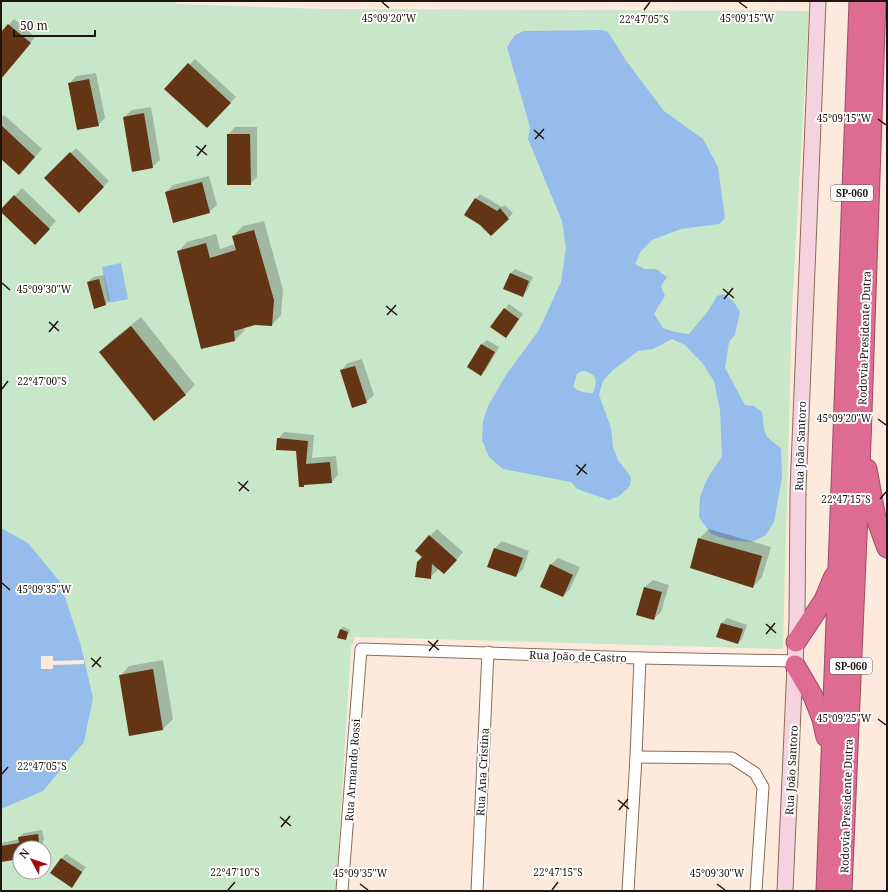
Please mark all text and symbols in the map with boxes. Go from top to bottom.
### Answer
text: 45°09'20"W [362,11,417,25]
text: 45°09'15"W [720,11,775,25]
scale bar [14,12,95,38]
text: 22°47'05"S [619,12,669,26]
text: 50 m [20,17,48,34]
text: 45°09'15"W [817,111,872,125]
road number: SP-060 [831,185,873,201]
street label: Rodovia Presidente Dutra [854,271,874,405]
text: 45°09'30"W [17,282,72,296]
text: 22°47'00"S [17,374,67,388]
street label: Rua João Santoro [791,401,809,491]
text: 45°09'20"W [817,411,872,425]
text: 22°47'15"S [821,492,871,506]
text: 45°09'35"W [17,582,72,596]
street label: Rua João de Castro [529,647,627,665]
road number: SP-060 [830,658,872,674]
text: 45°09'25"W [817,711,872,725]
street label: Rua Armando Rossi [341,718,363,822]
street label: Rua João Santoro [781,725,801,815]
street label: Rua Ana Cristina [472,728,492,816]
street label: Rodovia Presidente Dutra [836,739,856,873]
text: 22°47'05"S [17,759,67,773]
north arrow [12,840,52,880]
text: N [15,845,33,861]
text: 22°47'10"S [210,865,260,879]
text: 22°47'15"S [533,865,583,879]
text: 45°09'35"W [333,866,388,880]
text: 45°09'30"W [690,866,745,880]

